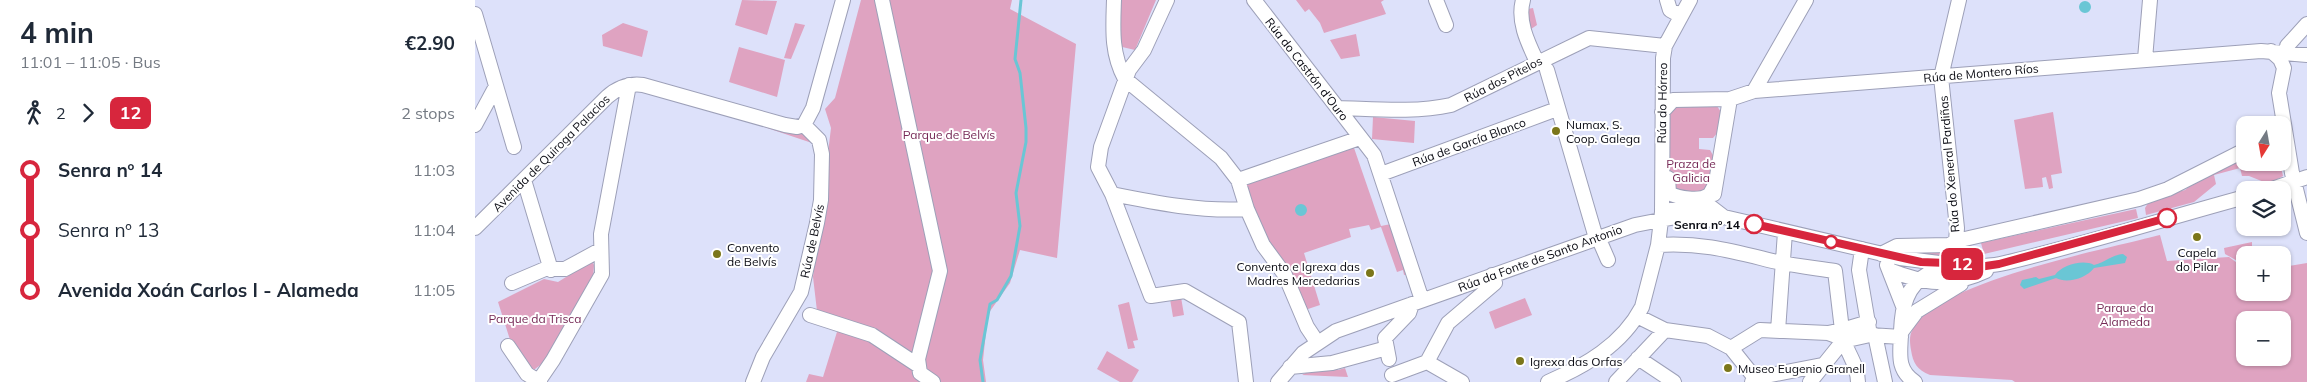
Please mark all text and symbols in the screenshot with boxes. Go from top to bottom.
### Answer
text: 4 min [20,15,94,50]
street label: Rúa do Castrón d'Ouro [1262,15,1352,124]
text: €2.90 [405,31,455,55]
text: 11:01 – 11:05 · Bus [20,52,161,72]
street label: Rúa dos Pitelos [1461,53,1545,105]
street label: Rúa de Montero Ríos [1923,60,2039,86]
street label: Rúa do Hórreo [1654,62,1670,144]
street label: Avenida de Quiroga Palacios [489,91,613,215]
street label: Rúa do Xeneral Pardiñas [1936,95,1962,233]
icon: walk [20,99,48,127]
icon: forward [74,99,102,127]
text: 12 [120,101,141,124]
text: 2 [56,103,66,123]
text: 2 stops [401,103,455,123]
street label: Rúa de García Blanco [1410,114,1528,170]
north arrow [2236,116,2291,171]
map controls [2236,116,2291,366]
place label: Numax, S. Coop. Galega [1566,117,1640,146]
marker: Numax, S. Coop. Galega [1550,125,1562,137]
park label: Parque de Belvís [903,127,995,142]
park label: Praza de Galicia [1666,156,1716,185]
text: Senra nº 14 [58,158,162,182]
text: 11:03 [413,160,455,180]
button: layers [2236,181,2291,236]
street label: Rúa de Belvís [797,203,827,279]
unlabelled marker [2157,208,2177,228]
marker: Senra nº 14 [1744,214,1764,234]
place label: Senra nº 14 [1674,217,1740,232]
text: Senra nº 13 [58,218,160,242]
text: 11:04 [413,220,455,240]
street label: Rúa da Fonte de Santo Antonio [1456,221,1624,295]
marker: Capela do Pilar [2191,231,2203,243]
unlabelled marker [1824,235,1838,249]
place label: Convento de Belvís [727,240,780,269]
place label: Capela do Pilar [2176,245,2219,274]
button: + [2236,246,2291,301]
marker: Convento de Belvís [711,248,723,260]
line badge: 12 [1939,248,1985,280]
text: 12 [1951,252,1973,275]
place label: Convento e Igrexa das Madres Mercedarias [1237,259,1360,288]
marker: Convento e Igrexa das Madres Mercedarias [1364,267,1376,279]
text: Avenida Xoán Carlos I - Alameda [58,278,359,302]
text: 11:05 [413,280,455,300]
park label: Parque da Alameda [2096,300,2154,329]
park label: Parque da Trisca [489,311,581,326]
button: − [2236,311,2291,366]
place label: Igrexa das Orfas [1530,354,1622,369]
marker: Igrexa das Orfas [1514,355,1526,367]
place label: Museo Eugenio Granell [1738,361,1865,376]
marker: Museo Eugenio Granell [1722,362,1734,374]

